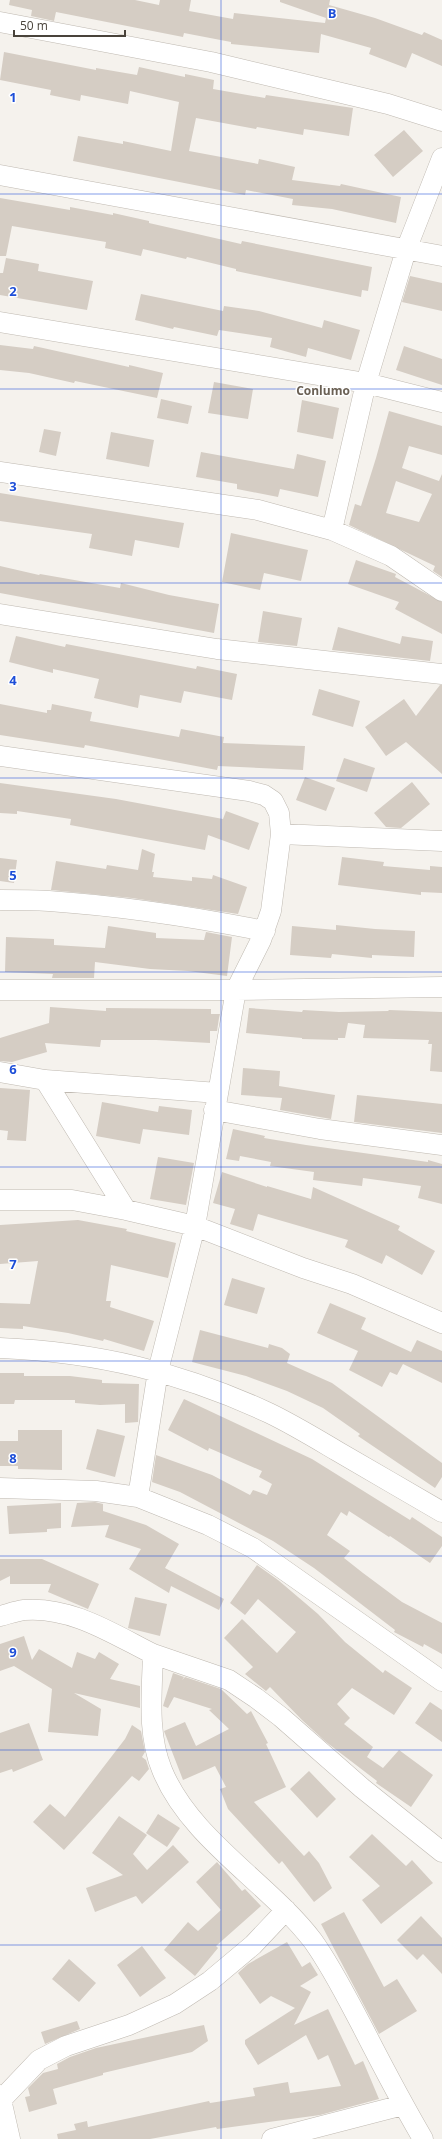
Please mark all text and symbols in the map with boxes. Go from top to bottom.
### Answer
text: B [328,4,337,22]
scale bar [14,12,125,38]
text: 50 m [20,17,48,34]
text: 1 [9,88,17,106]
text: 2 [9,282,17,300]
district label: Conlumo [296,382,350,399]
text: 3 [9,477,17,495]
text: 4 [9,671,17,689]
text: 5 [9,866,17,884]
text: 6 [9,1060,17,1078]
text: 7 [9,1255,17,1273]
text: 8 [9,1449,17,1467]
text: 9 [9,1643,17,1661]

